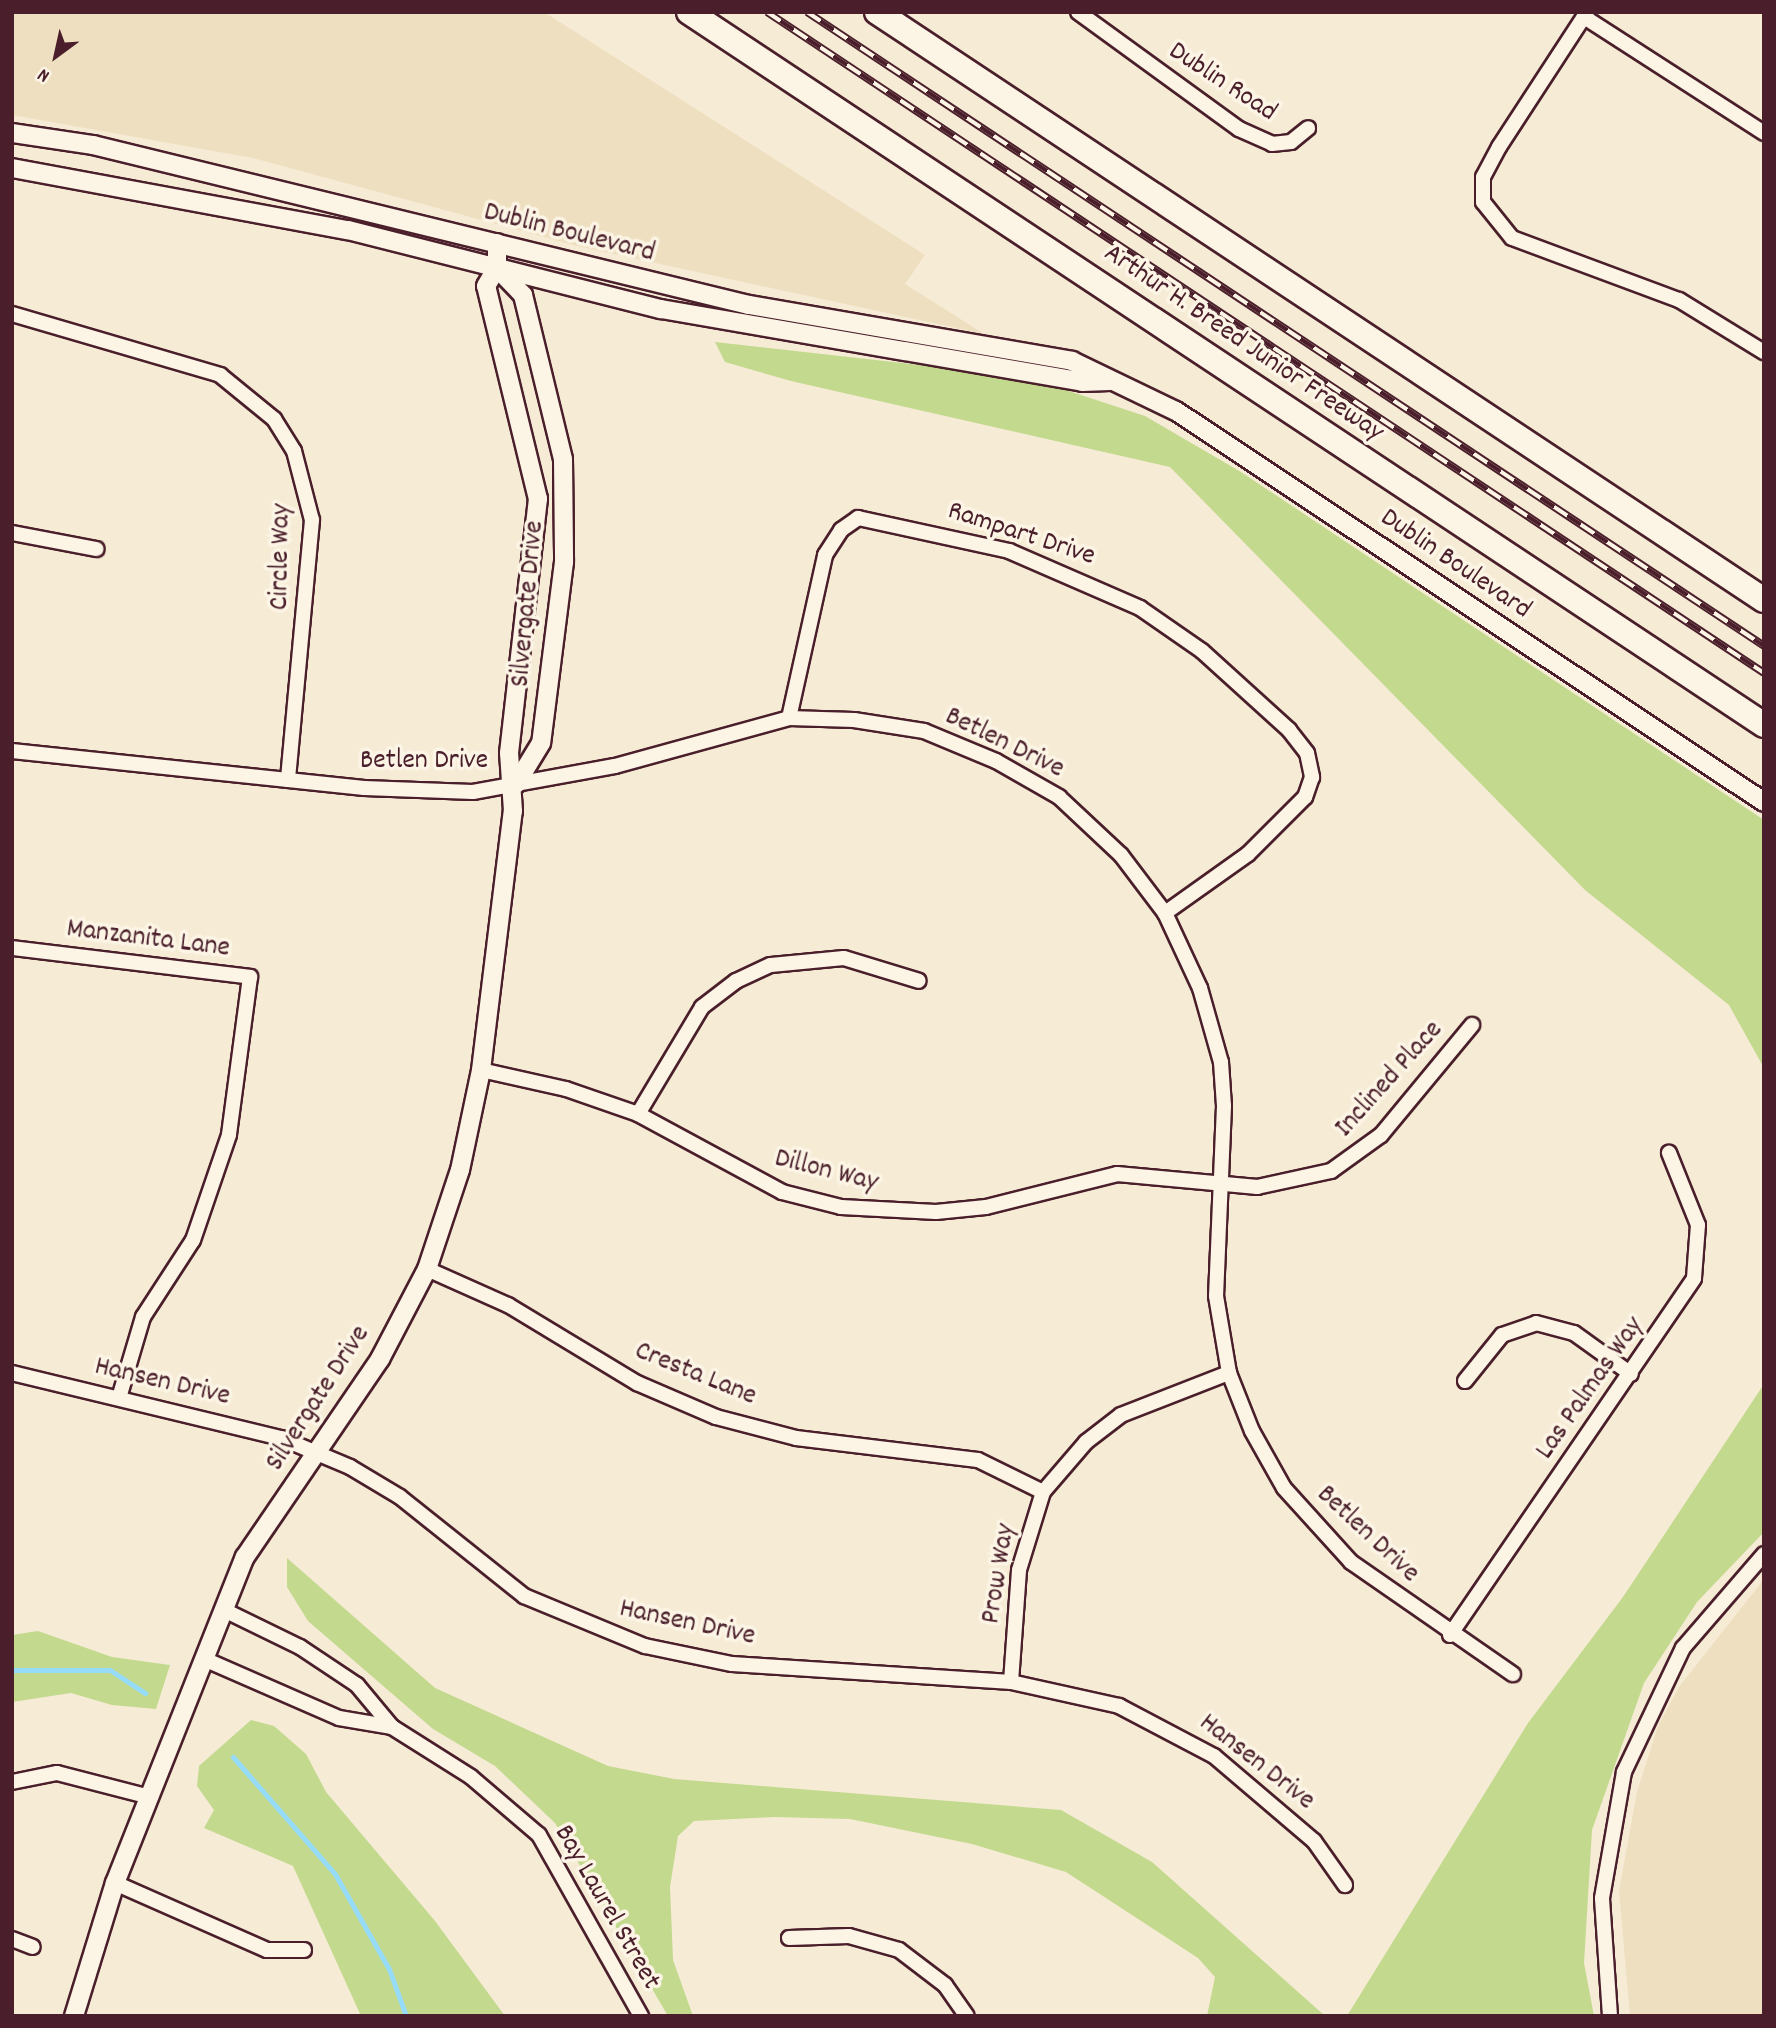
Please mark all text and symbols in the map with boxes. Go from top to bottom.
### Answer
north arrow [21,21,91,91]
street label: Dublin Road [1162,36,1282,130]
text: N [33,60,56,88]
street label: Dublin Boulevard [480,197,658,271]
street label: Arthur H. Breed Junior Freeway [1097,238,1389,450]
street label: Rampart Drive [943,495,1099,575]
street label: Dublin Boulevard [1373,502,1537,628]
street label: Circle Way [264,503,300,611]
street label: Silvergate Drive [505,519,553,689]
street label: Betlen Drive [939,701,1069,787]
street label: Betlen Drive [360,745,488,779]
street label: Manzanita Lane [65,913,231,967]
street label: Inclined Place [1329,1015,1451,1145]
street label: Dillon Way [771,1143,881,1201]
street label: Las Palmas Way [1530,1311,1652,1467]
street label: Silvergate Drive [259,1320,379,1478]
street label: Cresta Lane [629,1335,761,1415]
street label: Hansen Drive [91,1351,233,1415]
street label: Betlen Drive [1309,1479,1425,1591]
street label: Prow Way [976,1522,1024,1626]
street label: Hansen Drive [616,1593,758,1655]
street label: Hansen Drive [1191,1707,1321,1819]
street label: Bay Laurel Street [545,1820,667,1996]

